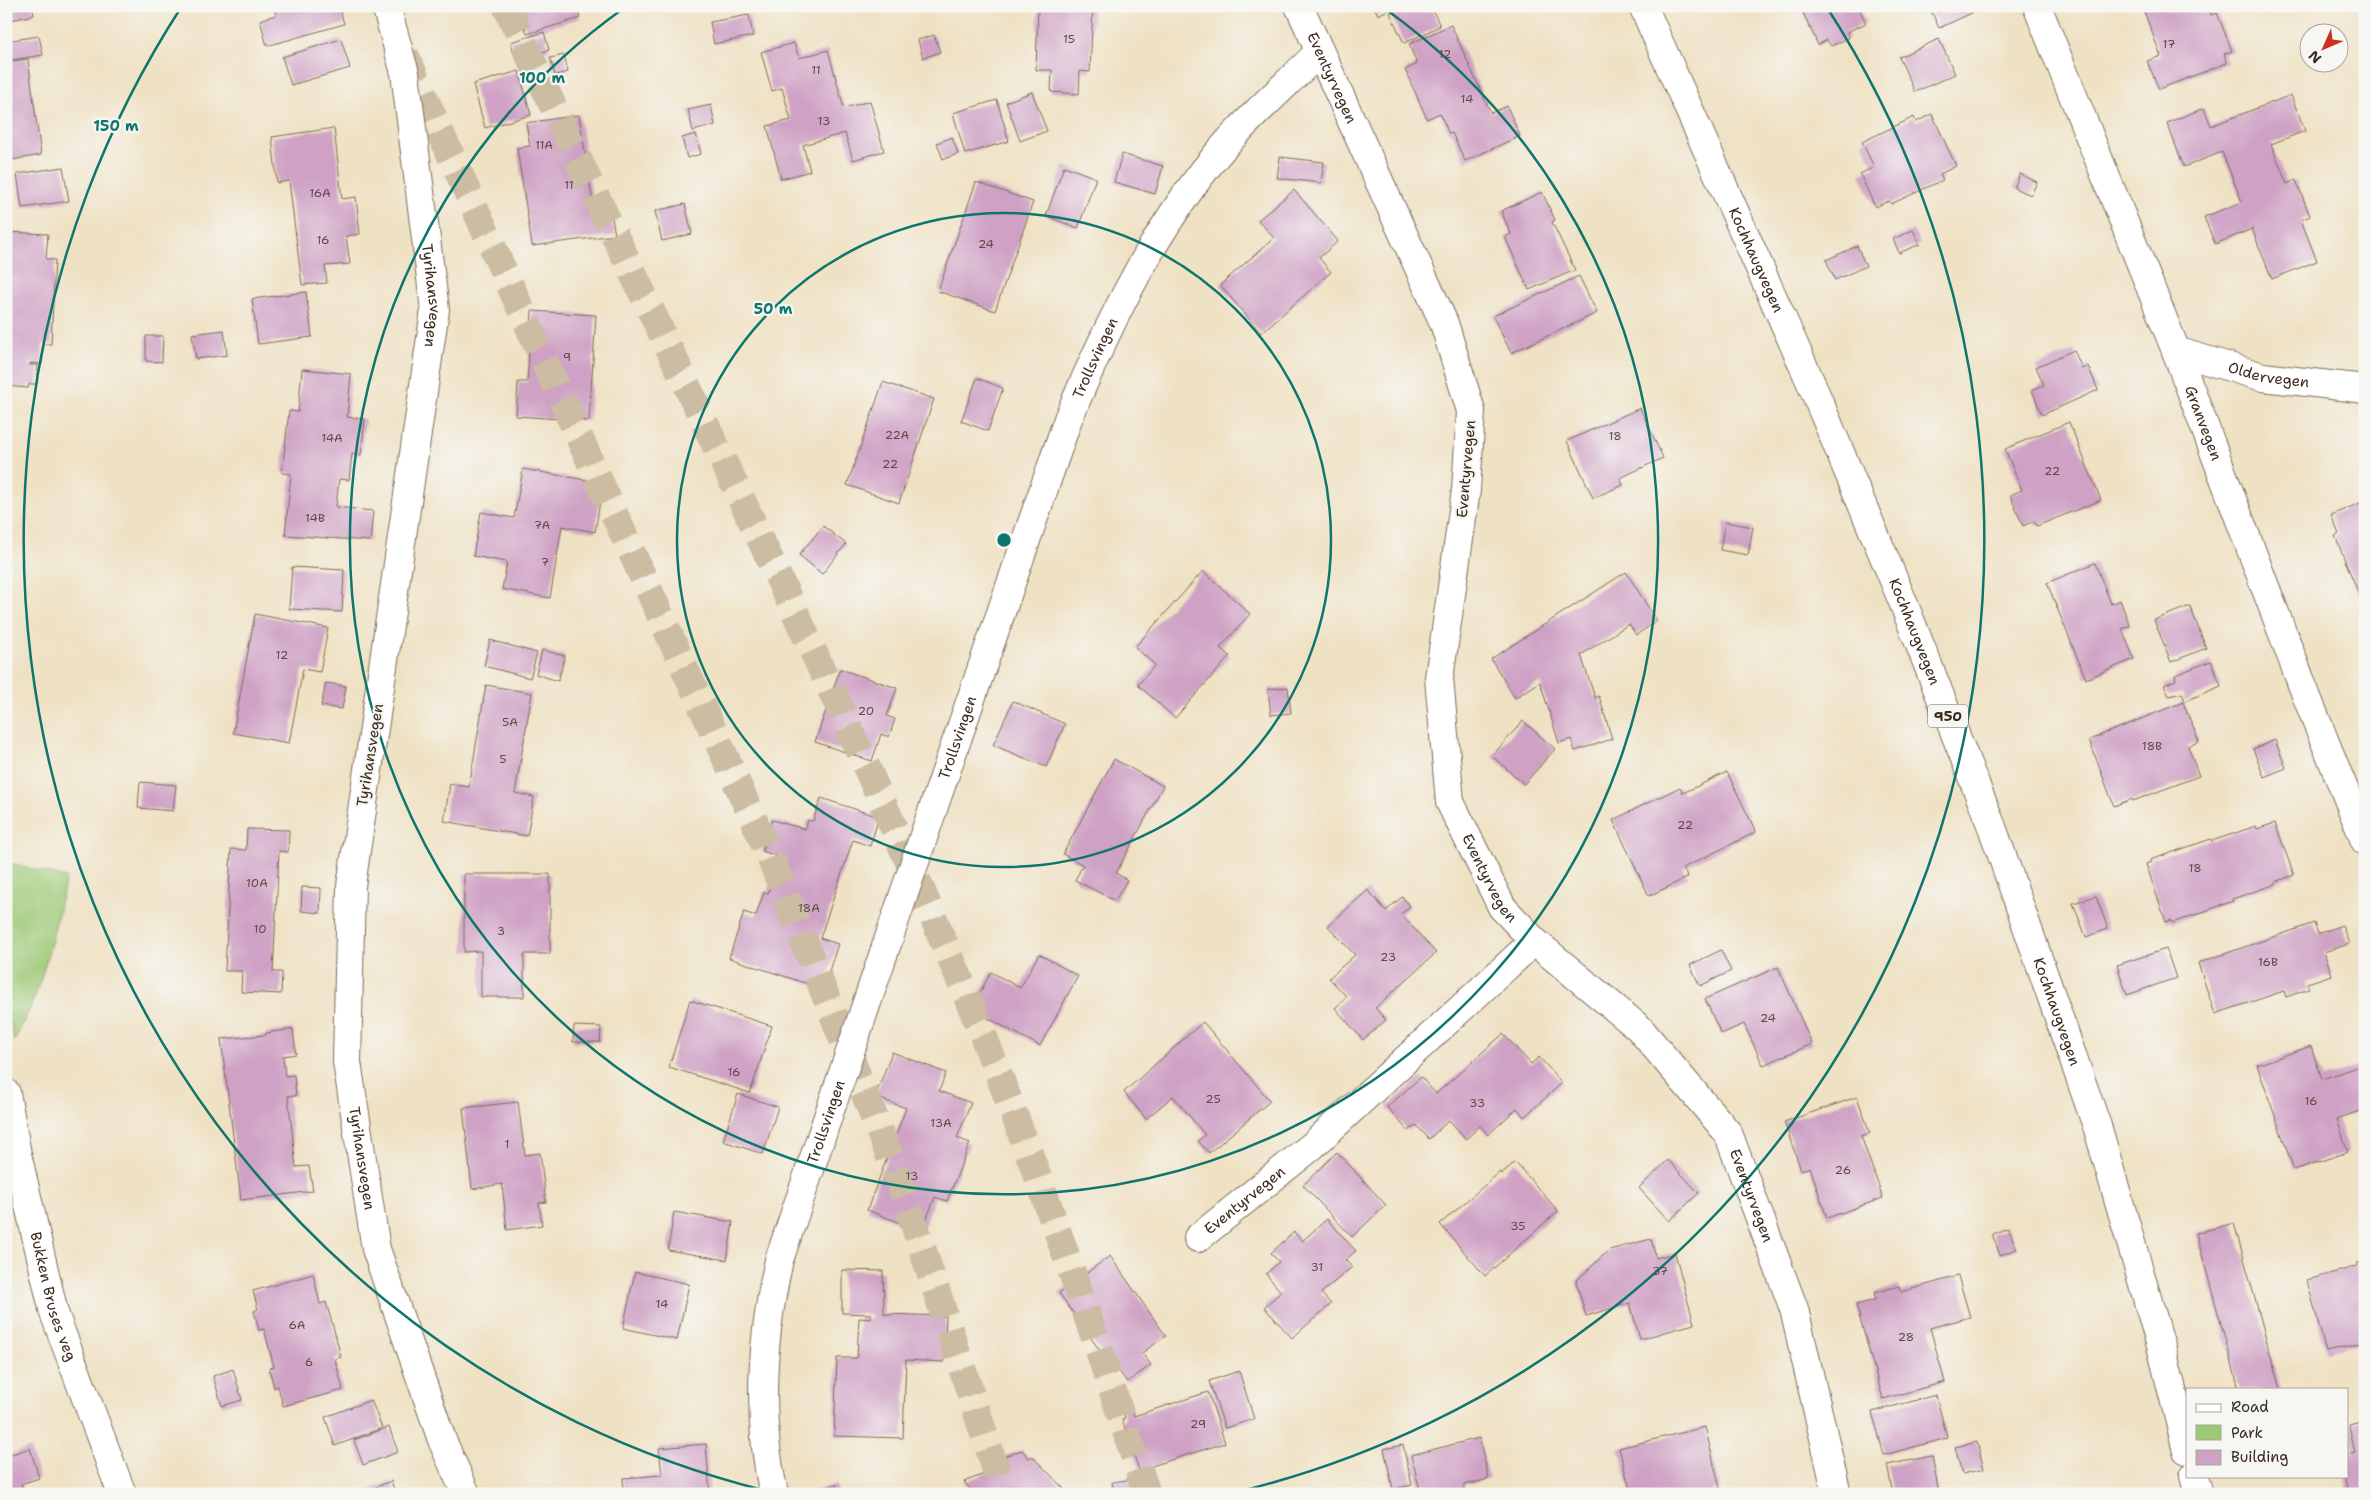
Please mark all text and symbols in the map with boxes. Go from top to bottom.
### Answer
north arrow [2298,22,2348,72]
street label: Eventyrvegen [1302,29,1361,127]
house number: 15 [1063,31,1075,47]
house number: 17 [2163,36,2175,52]
house number: 12 [1439,46,1451,62]
text: N [2305,47,2325,67]
house number: 11 [811,62,821,78]
text: 100 m [519,68,565,88]
house number: 14 [1461,91,1473,107]
house number: 13 [818,113,830,129]
text: 150 m [93,116,139,136]
house number: 11A [535,137,553,153]
house number: 11 [564,177,574,193]
house number: 16A [309,185,331,201]
street label: Kochhaugvegen [1724,204,1788,316]
house number: 16 [316,232,330,248]
house number: 24 [978,236,994,252]
street label: Tyrihansvegen [417,243,445,349]
text: 50 m [754,299,793,319]
street label: Trollsvingen [1068,314,1123,402]
house number: 9 [563,349,571,365]
street label: Oldervegen [2225,357,2310,392]
street label: Granvegen [2180,383,2226,463]
street label: Eventyrvegen [1452,419,1480,519]
house number: 22A [885,427,909,443]
house number: 18 [1608,428,1622,444]
house number: 14A [321,430,343,446]
house number: 22 [882,456,898,472]
house number: 22 [2044,463,2060,479]
house number: 14B [305,510,325,526]
house number: 7A [534,517,551,533]
centre of rings [995,531,1013,549]
house number: 7 [541,554,549,570]
street label: Kochhaugvegen [1884,575,1945,688]
house number: 12 [276,647,288,663]
street label: Trollsvingen [934,693,981,782]
street label: Tyrihansvegen [352,702,388,808]
house number: 20 [858,703,874,719]
road number: 950 [1928,704,1968,728]
house number: 5A [502,714,518,730]
house number: 18B [2142,738,2162,754]
house number: 5 [499,751,507,767]
house number: 22 [1677,817,1693,833]
street label: Eventyrvegen [1457,830,1521,927]
house number: 18 [2188,860,2202,876]
house number: 10A [246,875,268,891]
house number: 18A [798,900,820,916]
house number: 10 [253,921,267,937]
house number: 3 [497,923,505,939]
house number: 23 [1380,949,1396,965]
house number: 16B [2258,954,2278,970]
street label: Kochhaugvegen [2029,955,2085,1069]
house number: 24 [1760,1010,1776,1026]
house number: 16 [727,1064,741,1080]
street label: Trollsvingen [803,1077,850,1166]
house number: 25 [1205,1091,1221,1107]
house number: 16 [2304,1093,2318,1109]
house number: 33 [1469,1095,1485,1111]
street label: Tyrihansvegen [344,1105,380,1211]
house number: 13A [930,1115,952,1131]
house number: 1 [504,1136,510,1152]
street label: Eventyrvegen [1725,1146,1778,1245]
street label: Eventyrvegen [1200,1162,1289,1239]
house number: 26 [1835,1162,1851,1178]
house number: 13 [906,1168,918,1184]
house number: 35 [1510,1218,1526,1234]
street label: Bukken Bruses veg [25,1230,81,1364]
house number: 31 [1311,1259,1323,1275]
house number: 37 [1652,1263,1668,1279]
house number: 14 [656,1296,668,1312]
house number: 6A [289,1317,306,1333]
house number: 28 [1898,1329,1914,1345]
house number: 6 [305,1354,313,1370]
legend [2186,1388,2348,1478]
text: Road [2231,1397,2269,1417]
house number: 29 [1190,1416,1206,1432]
text: Park [2231,1423,2263,1443]
text: Building [2231,1447,2288,1467]

